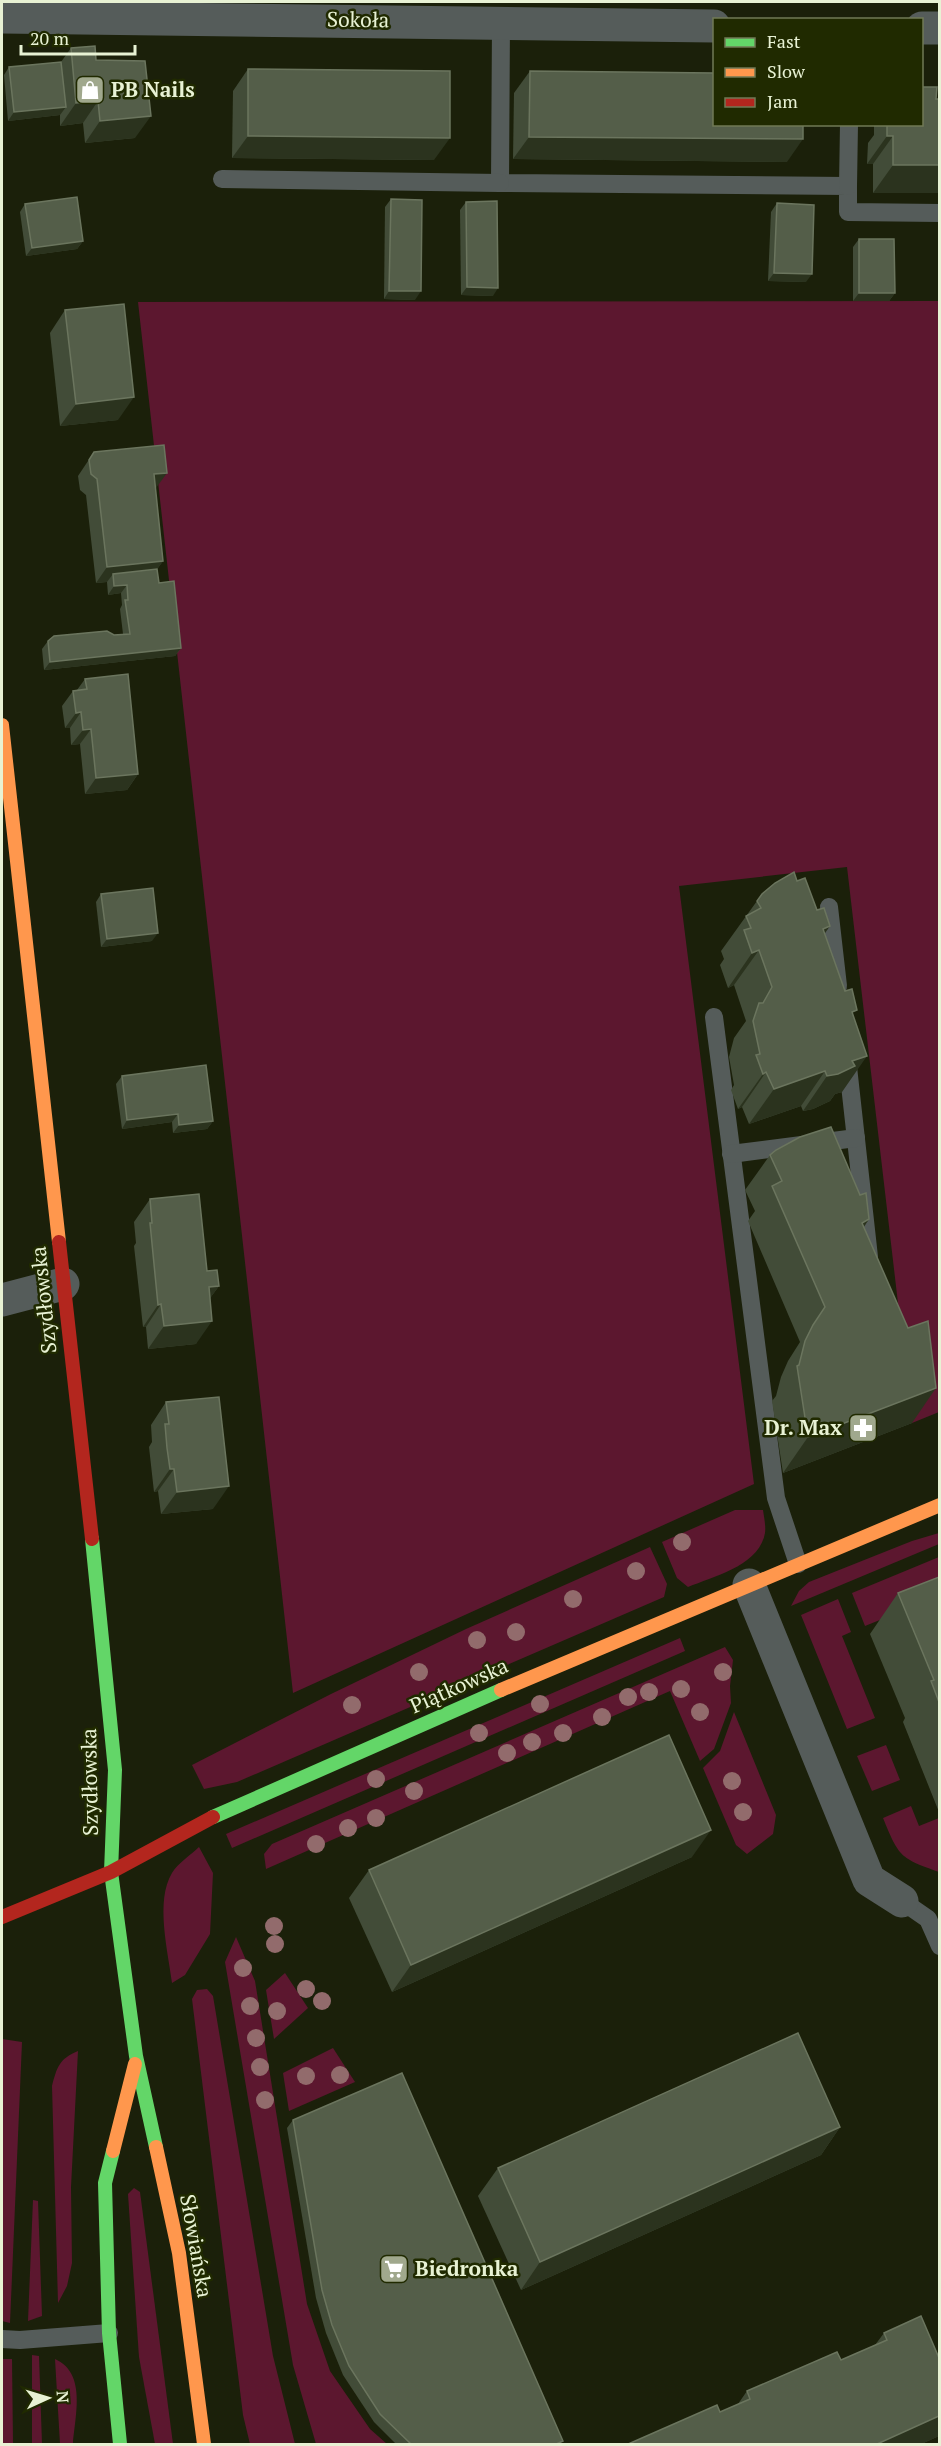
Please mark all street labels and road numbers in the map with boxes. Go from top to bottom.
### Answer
street label: Sokoła [327,4,390,34]
street label: Szydłowska [23,1245,63,1355]
street label: Piątkowska [405,1651,513,1719]
street label: Szydłowska [74,1728,104,1836]
street label: Słowiańska [174,2192,220,2300]

